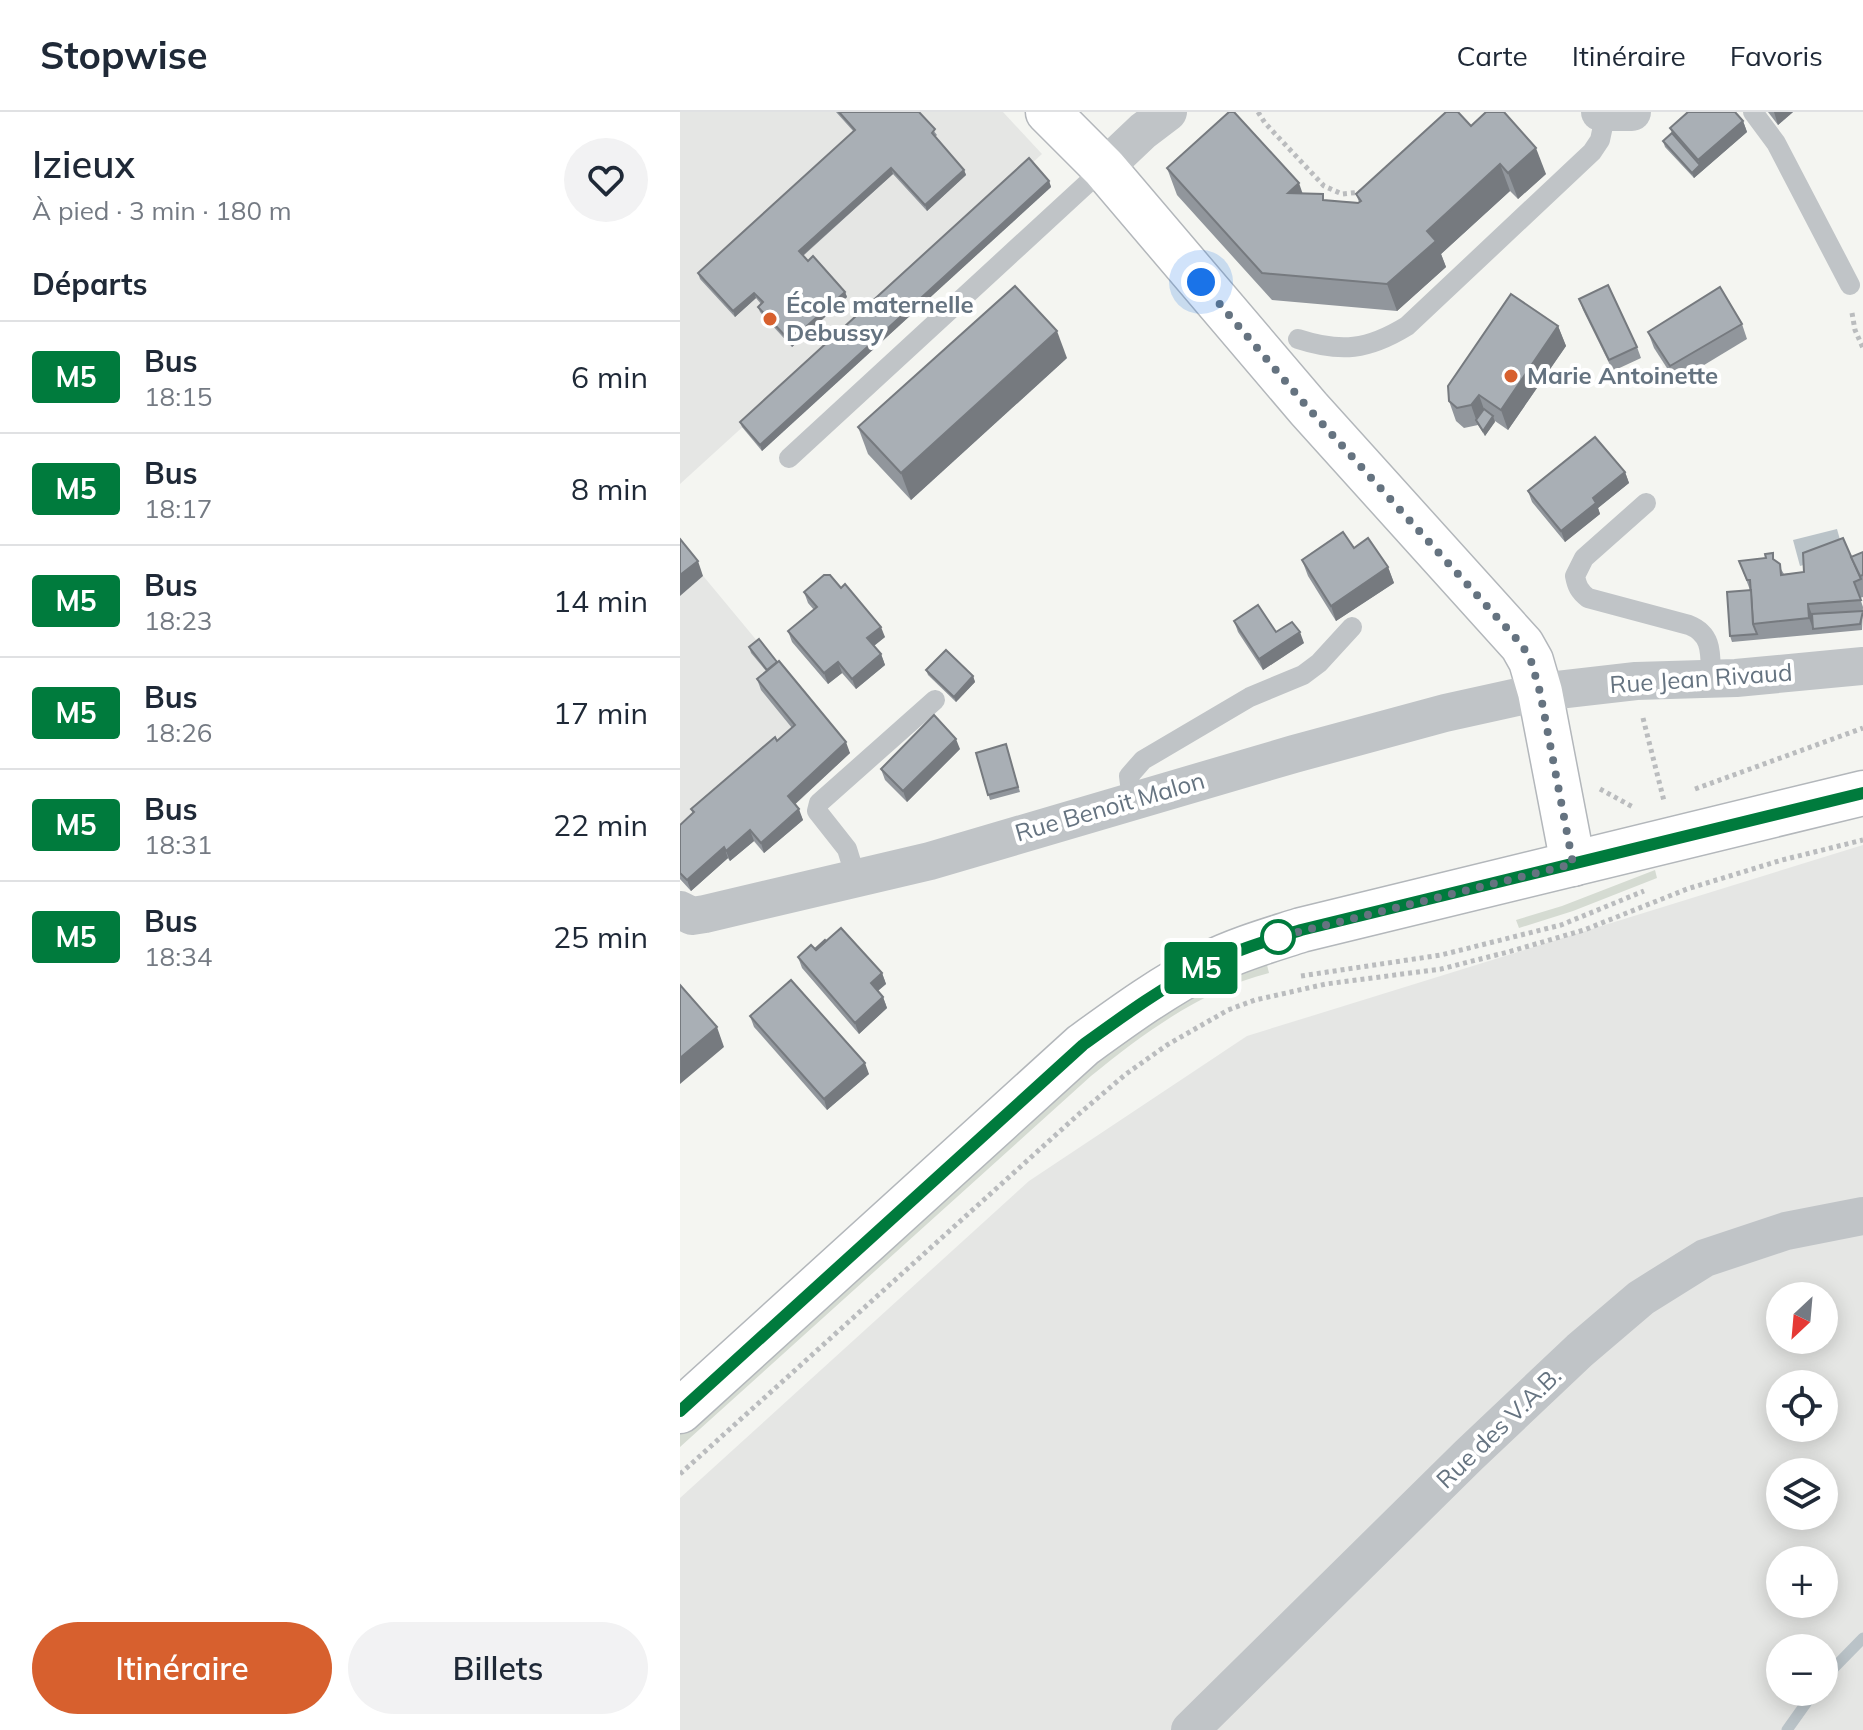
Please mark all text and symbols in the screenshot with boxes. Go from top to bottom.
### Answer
text: Stopwise [40,31,208,79]
text: Carte [1456,38,1528,73]
text: Itinéraire [1572,38,1686,73]
text: Favoris [1730,38,1823,73]
button: heart [564,138,648,222]
text: Izieux [32,140,135,188]
text: À pied · 3 min · 180 m [32,194,292,227]
your location [1181,262,1221,302]
text: Départs [32,265,148,303]
place label: École maternelle Debussy [786,289,974,347]
marker: École maternelle Debussy [761,310,779,328]
text: Bus [144,342,198,380]
text: 6 min [571,358,648,396]
text: M5 [55,359,97,394]
place label: Marie Antoinette [1527,360,1718,390]
marker: Marie Antoinette [1502,367,1520,385]
text: 18:15 [144,380,212,413]
text: Bus [144,454,198,492]
text: 8 min [571,470,648,508]
text: M5 [55,471,97,506]
text: 18:17 [144,492,212,525]
text: Bus [144,566,198,604]
text: 14 min [553,582,648,620]
text: M5 [55,583,97,618]
text: 18:23 [144,604,212,637]
street label: Rue Jean Rivaud [1609,657,1793,699]
text: Bus [144,678,198,716]
text: 17 min [553,694,648,732]
text: M5 [55,695,97,730]
text: 18:26 [144,716,212,749]
street label: Rue Benoit Malon [1011,765,1208,847]
text: Bus [144,790,198,828]
text: 22 min [553,806,648,844]
text: M5 [55,807,97,842]
text: 18:31 [144,828,212,861]
text: Bus [144,902,198,940]
text: 25 min [553,918,648,956]
text: M5 [55,919,97,954]
unlabelled marker [1261,920,1295,954]
text: 18:34 [144,940,212,973]
line badge: M5 [1165,942,1237,994]
text: M5 [1180,950,1222,985]
north arrow [1766,1282,1838,1354]
map controls [1766,1282,1838,1706]
street label: Rue des V.A.B. [1430,1360,1567,1494]
button: locate [1766,1370,1838,1442]
button: layers [1766,1458,1838,1530]
button: + [1766,1546,1838,1618]
button: Itinéraire [32,1622,332,1714]
button: Billets [348,1622,648,1714]
button: − [1766,1634,1838,1706]

